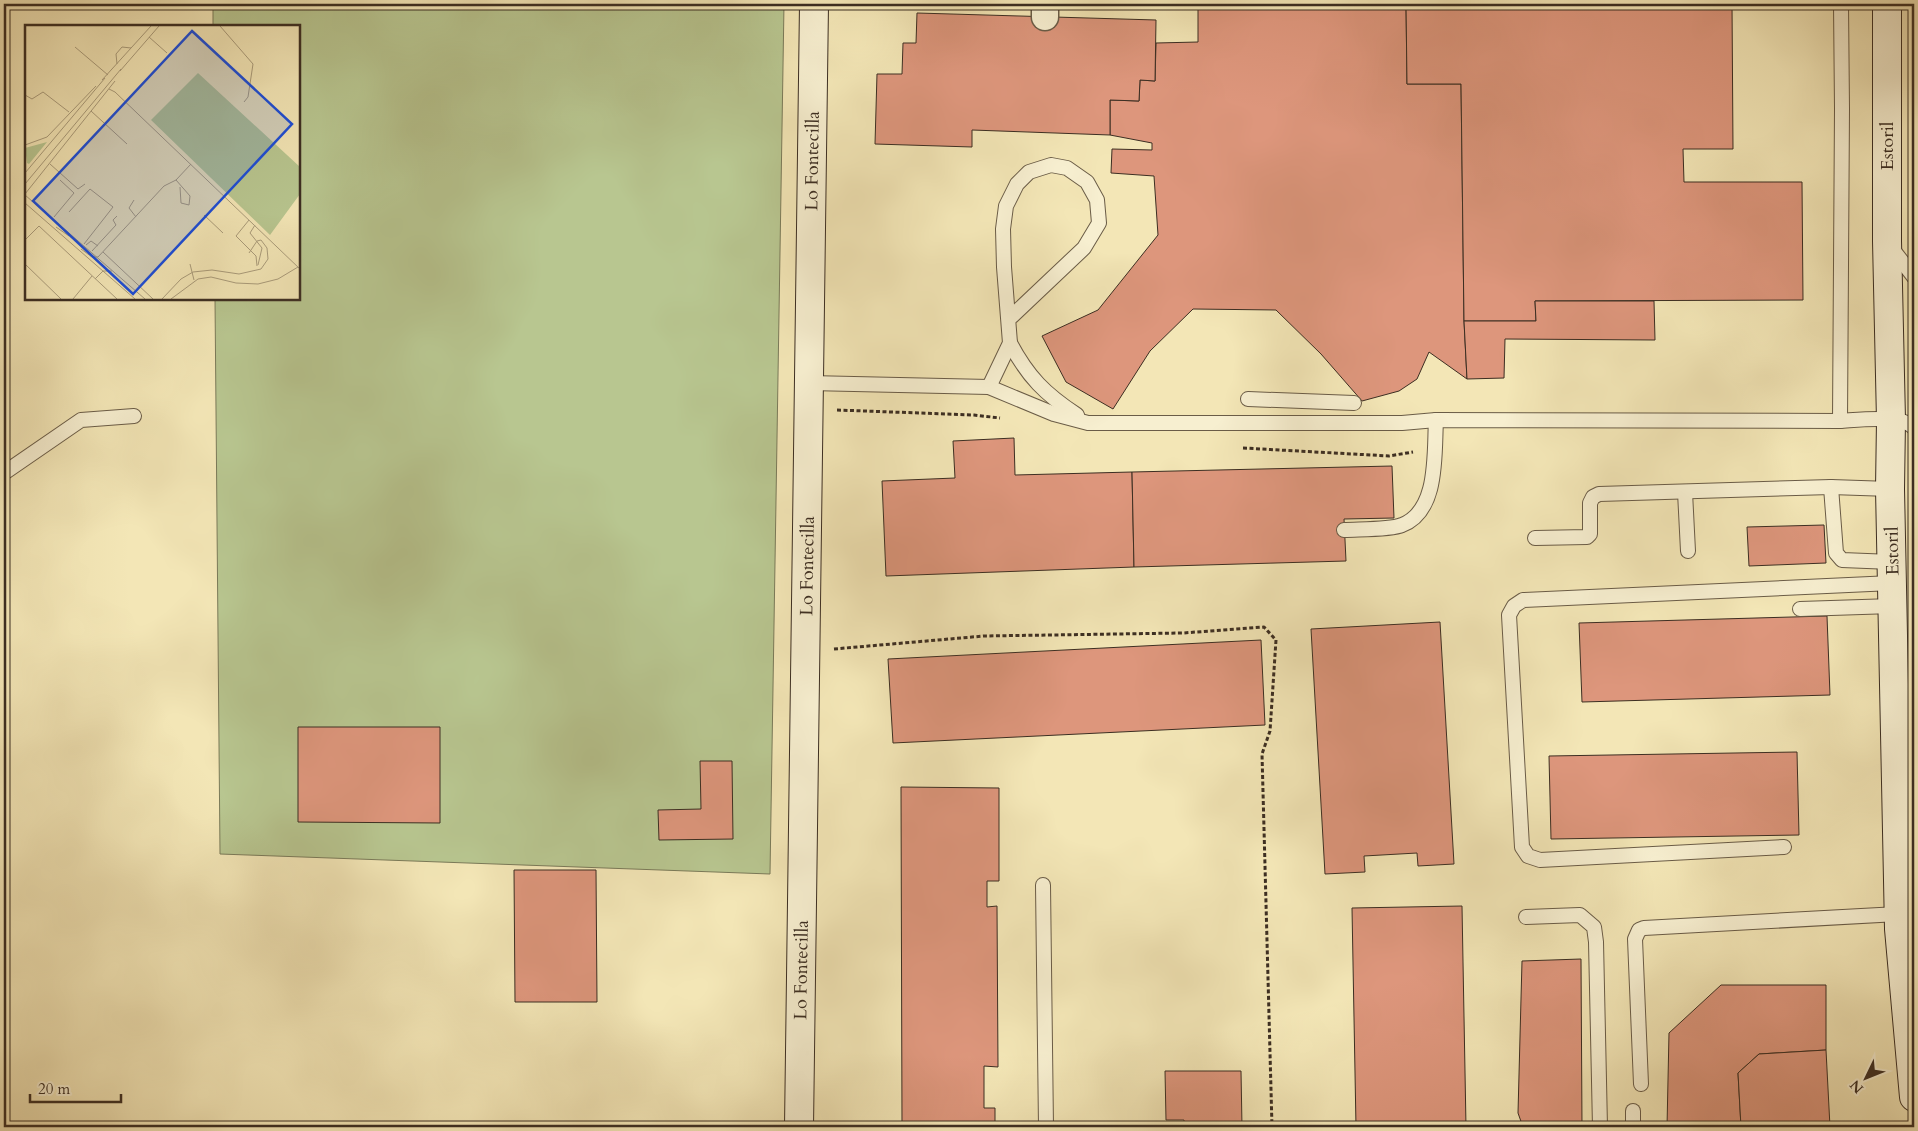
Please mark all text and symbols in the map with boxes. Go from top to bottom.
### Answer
inset map [25,25,300,300]
street label: Lo Fontecilla [799,111,826,211]
street label: Estoril [1875,121,1900,170]
street label: Lo Fontecilla [794,516,821,616]
street label: Estoril [1880,526,1905,576]
street label: Lo Fontecilla [788,920,815,1020]
north arrow [1840,1054,1890,1104]
scale bar [30,1071,121,1103]
text: N [1846,1076,1868,1097]
text: 20 m [38,1079,70,1099]

